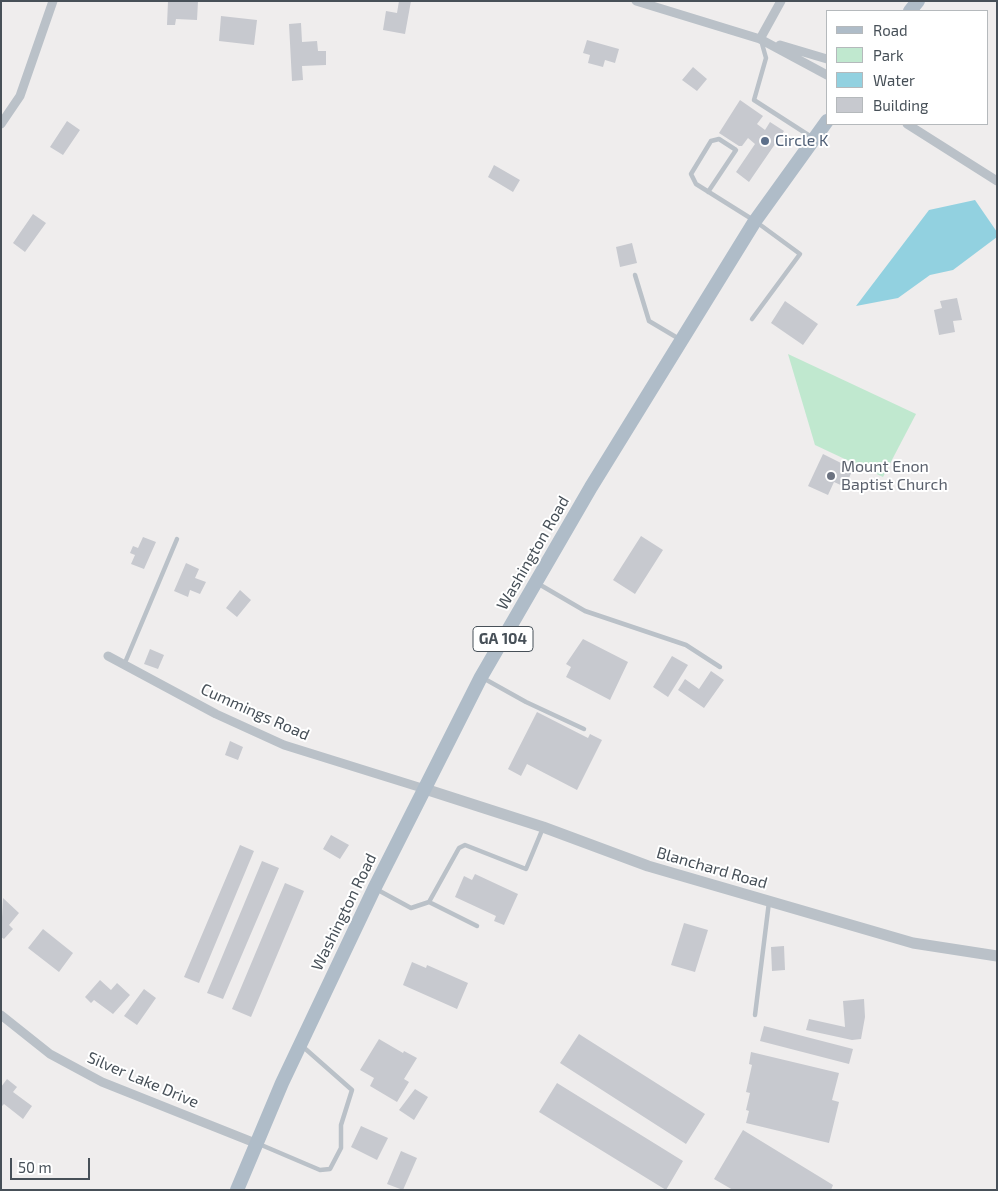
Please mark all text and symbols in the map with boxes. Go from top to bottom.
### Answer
legend [826,10,988,125]
text: Road [873,21,908,39]
text: Park [873,46,904,64]
text: Water [873,71,915,89]
text: Building [873,96,928,114]
place label: Circle K [775,131,828,151]
marker: Circle K [759,135,771,147]
place label: Mount Enon Baptist Church [841,457,948,495]
marker: Mount Enon Baptist Church [825,470,837,482]
street label: Washington Road [493,493,573,613]
road number: GA 104 [473,626,533,652]
street label: Cummings Road [198,679,312,745]
street label: Blanchard Road [654,843,770,893]
street label: Washington Road [307,850,381,974]
street label: Silver Lake Drive [84,1048,202,1112]
scale bar [12,1148,92,1180]
text: 50 m [18,1158,52,1176]

